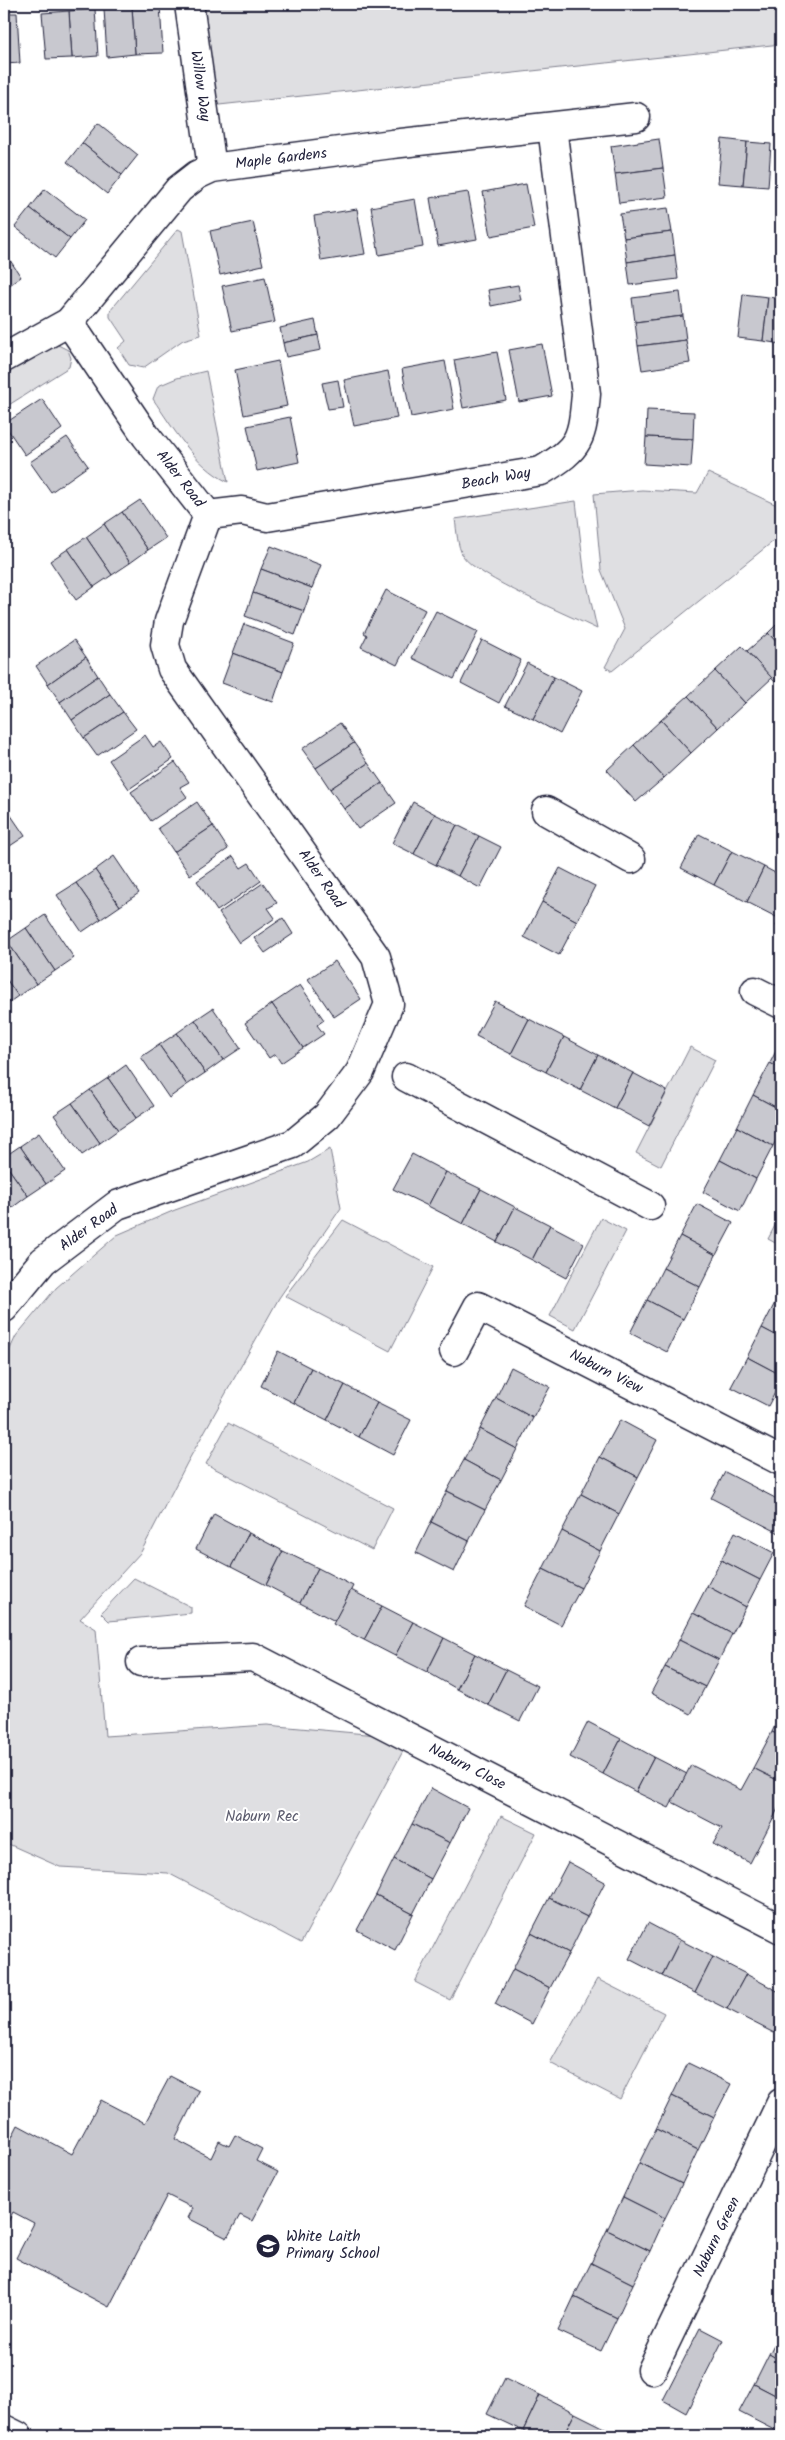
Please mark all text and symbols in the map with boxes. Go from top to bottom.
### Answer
street label: Willow Way [183,49,217,124]
street label: Maple Gardens [234,141,329,177]
street label: Alder Road [150,445,211,514]
street label: Beach Way [460,461,533,497]
street label: Alder Road [292,844,351,914]
street label: Alder Road [54,1198,124,1258]
street label: Naburn View [565,1343,648,1401]
street label: Naburn Close [424,1737,510,1797]
park label: Naburn Rec [225,1805,299,1829]
street label: Naburn Green [687,2193,747,2281]
place label: White Laith Primary School [286,2225,380,2266]
school or university icon: White Laith Primary School [255,2233,281,2259]

